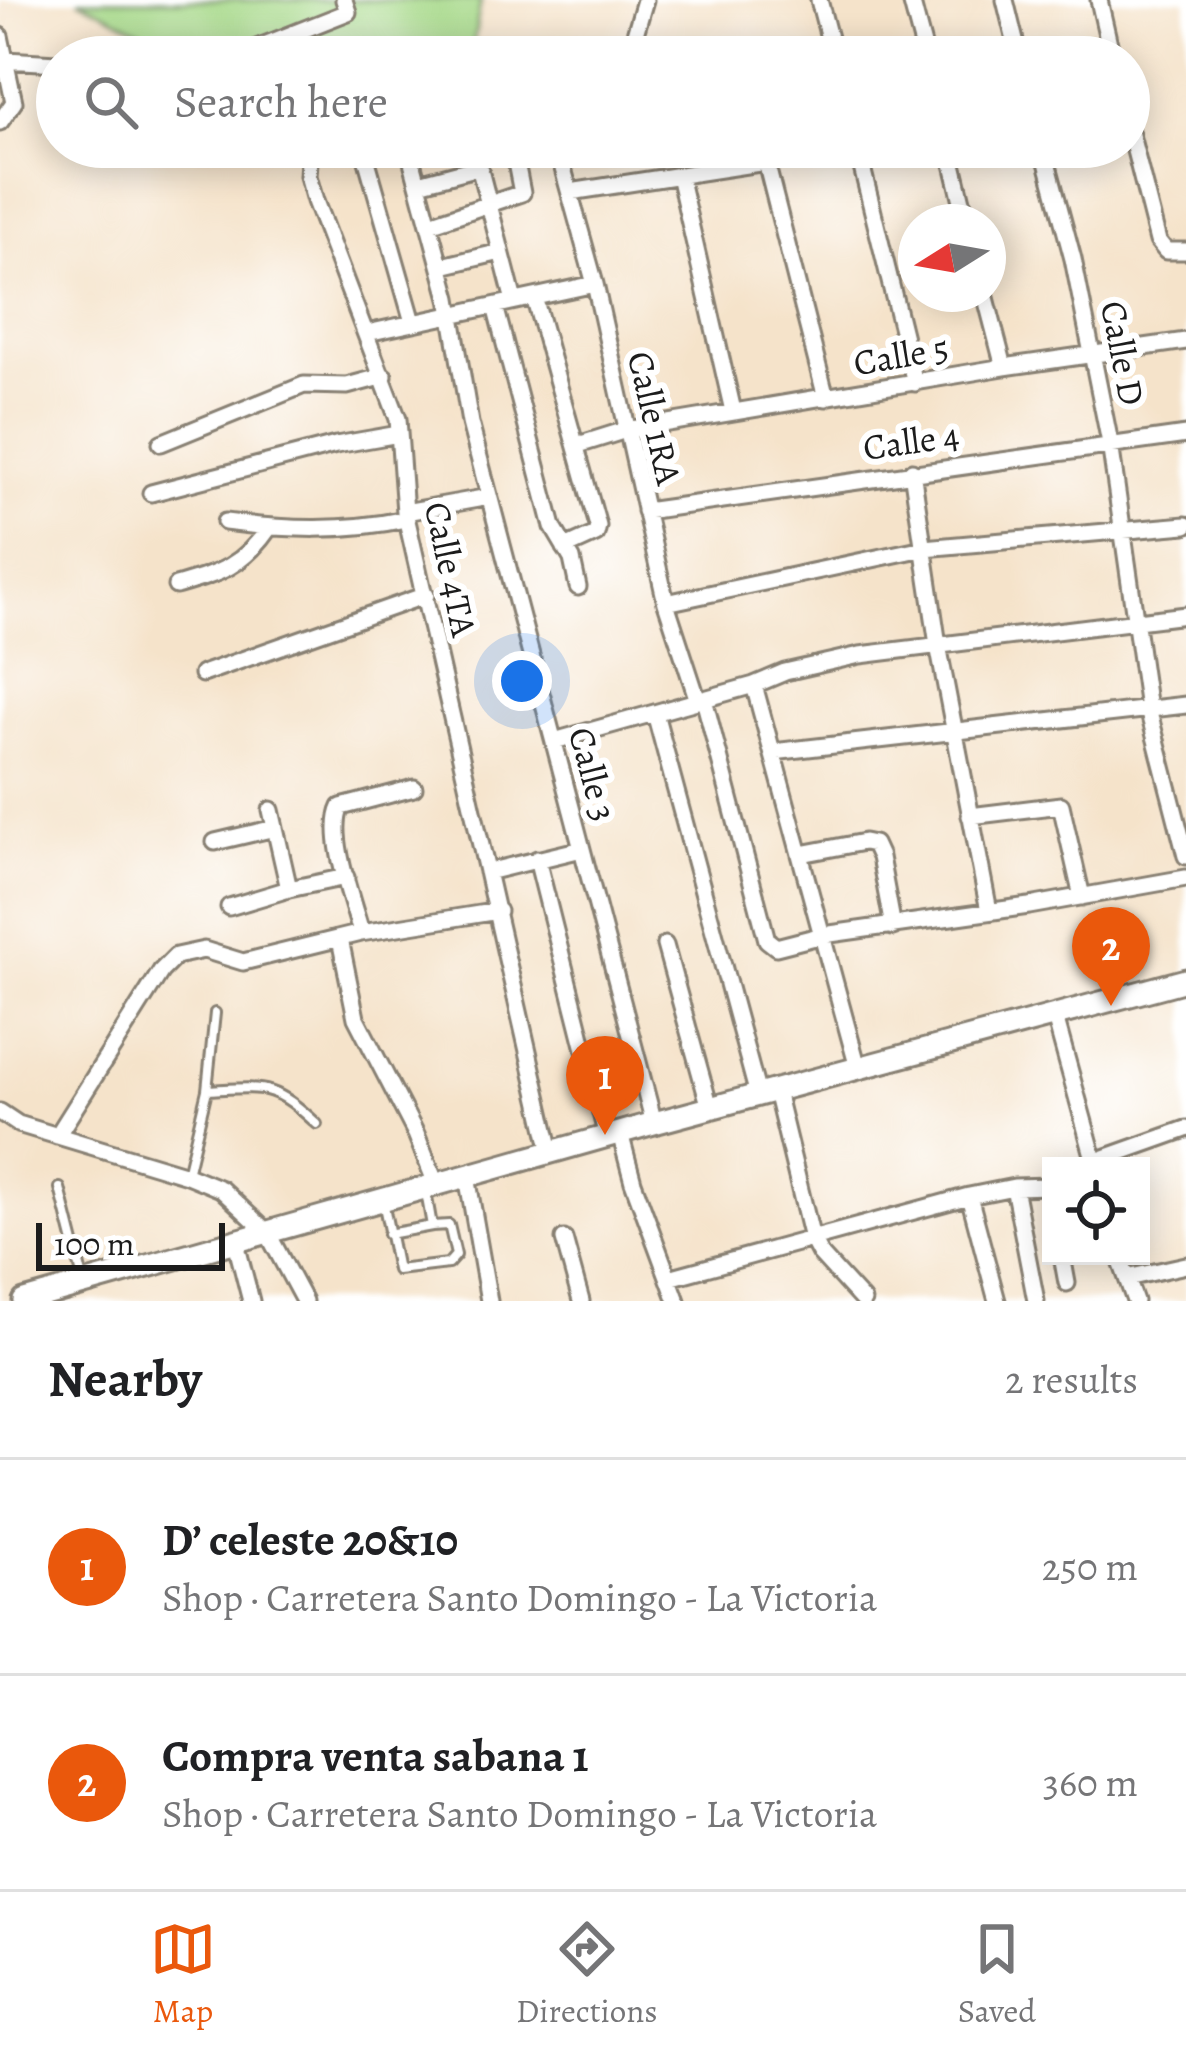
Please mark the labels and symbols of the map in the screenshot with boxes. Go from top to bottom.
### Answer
north arrow [898,204,1006,312]
street label: Calle D [1089,297,1157,409]
street label: Calle 5 [850,323,952,387]
street label: Calle 1RA [616,346,694,490]
street label: Calle 4 [860,410,962,472]
street label: Calle 4TA [413,497,489,642]
your location [492,651,552,711]
street label: Calle 3 [557,722,629,826]
pin: 2 [1072,907,1150,1006]
pin: 1 [566,1036,644,1135]
scale bar [36,1217,225,1270]

